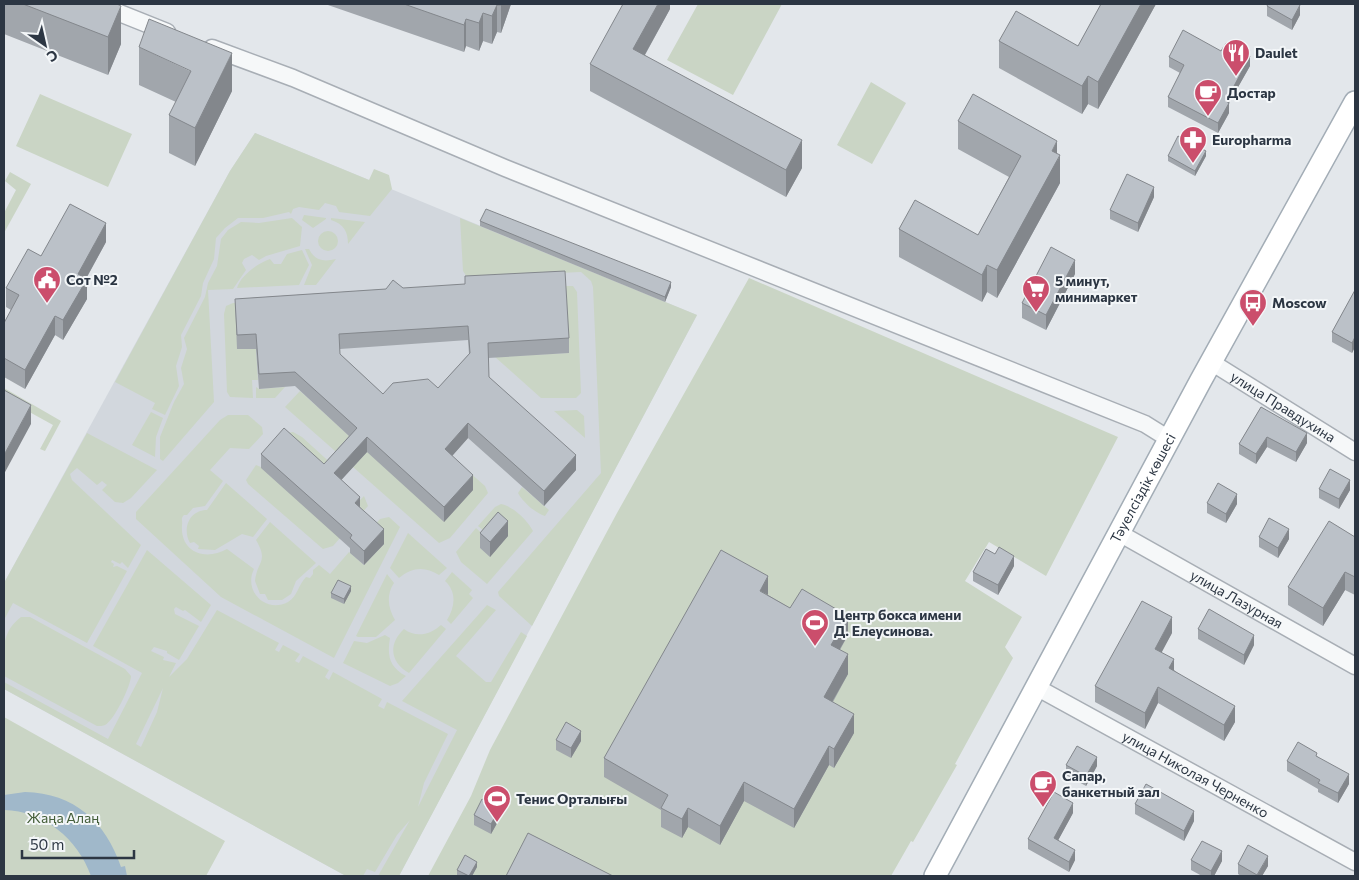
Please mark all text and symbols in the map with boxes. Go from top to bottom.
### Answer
north arrow [20,20,70,70]
restaurant icon: Daulet [1221,38,1251,77]
place label: Daulet [1255,44,1298,61]
text: С [44,46,61,66]
cafe icon: Достар [1193,78,1223,117]
place label: Достар [1227,84,1276,101]
pharmacy icon: Europharma [1178,125,1208,164]
place label: Europharma [1212,131,1291,148]
public building icon: Сот №2 [32,265,62,304]
place label: Сот №2 [66,271,118,288]
place label: 5 минут, минимаркет [1055,272,1138,305]
supermarket icon: 5 минут, минимаркет [1021,274,1051,313]
bus stop icon: Moscow [1238,288,1268,327]
place label: Moscow [1272,294,1327,311]
street label: улица Правдухина [1228,367,1339,446]
street label: Тәуелсіздік көшесі [1106,430,1179,546]
street label: улица Лазурная [1188,566,1286,632]
place label: Центр бокса имени Д. Елеусинова. [834,606,961,639]
sports icon: Центр бокса имени Д. Елеусинова. [800,608,830,647]
street label: улица Николая Черненко [1120,727,1272,821]
place label: Сапар, банкетный зал [1062,767,1160,800]
cafe icon: Сапар, банкетный зал [1028,769,1058,808]
sports icon: Тенис Орталығы [482,784,512,823]
place label: Тенис Орталығы [516,790,627,807]
park label: Жаңа Алаң [26,809,100,826]
scale bar [22,828,135,860]
text: 50 m [30,835,64,853]

